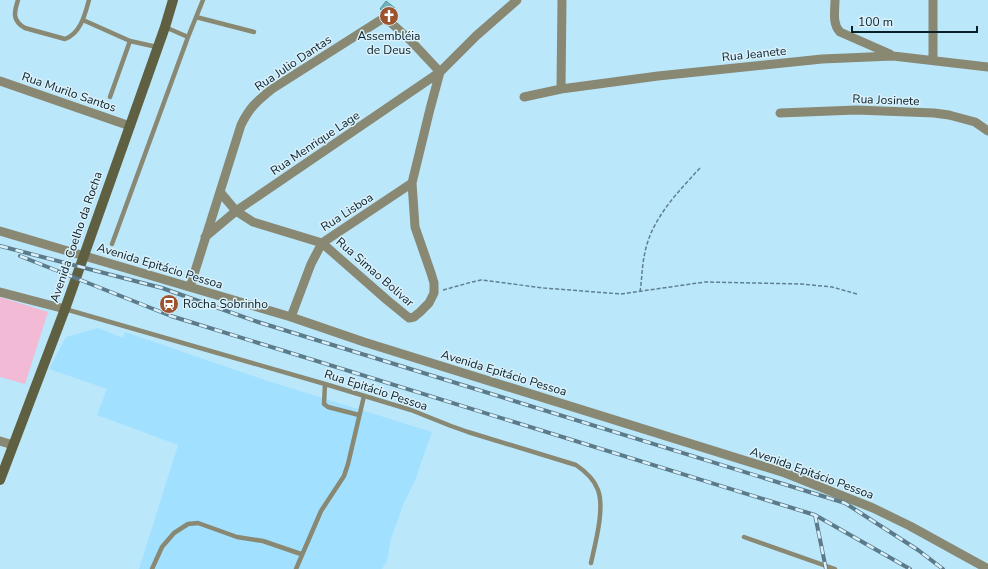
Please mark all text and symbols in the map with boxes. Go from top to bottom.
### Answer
church icon: Assembléia de Deus [378,5,400,27]
scale bar [852,8,977,34]
text: 100 m [858,14,893,30]
place label: Assembléia de Deus [358,28,420,58]
street label: Rua Julio Dantas [251,31,335,95]
street label: Rua Jeanete [721,43,787,65]
street label: Rua Murilo Santos [20,68,118,116]
street label: Rua Josinete [852,91,920,109]
street label: Rua Menrique Lage [267,107,363,179]
street label: Avenida Coelho da Rocha [46,169,106,305]
street label: Rua Lisboa [318,189,376,235]
street label: Rua Simao Bolivar [333,234,418,311]
street label: Avenida Epitácio Pessoa [95,239,225,293]
station icon: Rocha Sobrinho [158,293,180,315]
place label: Rocha Sobrinho [183,296,268,312]
street label: Avenida Epitácio Pessoa [439,346,569,400]
street label: Rua Epitácio Pessoa [322,366,430,414]
street label: Avenida Epitácio Pessoa [748,443,876,503]

